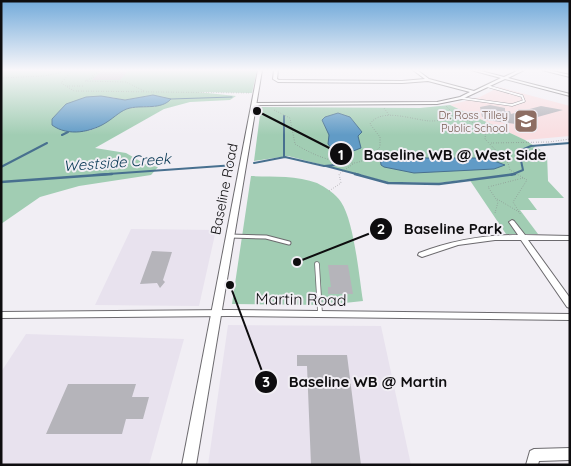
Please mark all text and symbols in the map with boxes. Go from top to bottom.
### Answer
place label: Dr. Ross Tilley Public School [438,108,508,135]
school or university icon: Dr. Ross Tilley Public School [513,108,539,134]
callout: Baseline WB @ West Side [328,139,556,169]
street label: Baseline Road [206,142,242,236]
text: 1 [338,145,344,164]
text: Baseline WB @ West Side [364,145,547,164]
water label: Westside Creek [63,149,173,175]
callout: Baseline Park [369,214,512,244]
text: 2 [377,219,385,238]
text: Baseline Park [404,219,502,238]
street label: Martin Road [255,288,347,310]
callout: Baseline WB @ Martin [254,367,457,397]
text: 3 [262,372,270,391]
text: Baseline WB @ Martin [289,372,447,391]

